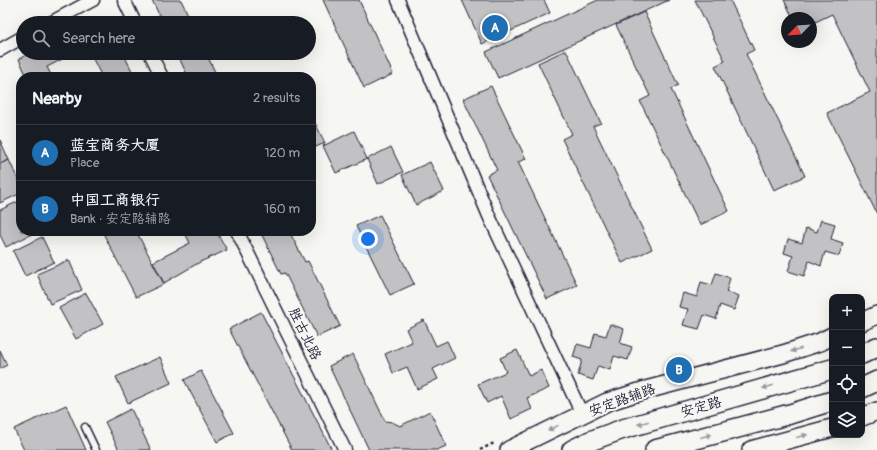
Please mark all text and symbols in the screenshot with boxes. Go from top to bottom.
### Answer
north arrow [781,12,817,48]
pin: A [482,13,508,43]
search box [16,16,316,60]
icon: search [30,27,52,49]
text: Search here [62,29,135,48]
text: Nearby [32,88,81,109]
text: 2 results [253,90,300,106]
text: 蓝宝商务大厦 [70,136,160,155]
text: A [41,145,49,161]
text: 120 m [264,145,300,161]
text: Place [70,155,99,171]
text: 中国工商银行 [70,191,160,210]
text: B [41,201,49,217]
text: 160 m [264,201,300,217]
text: Bank · 安定路辅路 [70,211,171,227]
your location [358,229,378,249]
map controls [829,294,865,438]
button: + [829,294,865,330]
street label: 胜古北路 [285,305,325,363]
button: − [829,330,865,366]
one-way arrow [789,347,801,353]
pin: B [666,355,692,385]
button: locate [829,366,865,402]
street label: 安定路辅路 [586,380,658,420]
one-way arrow [761,384,773,390]
street label: 安定路 [678,393,724,421]
button: layers [829,402,865,438]
one-way arrow [636,420,648,426]
one-way arrow [547,425,558,431]
one-way arrow [700,432,713,438]
one-way arrow [797,433,809,439]

